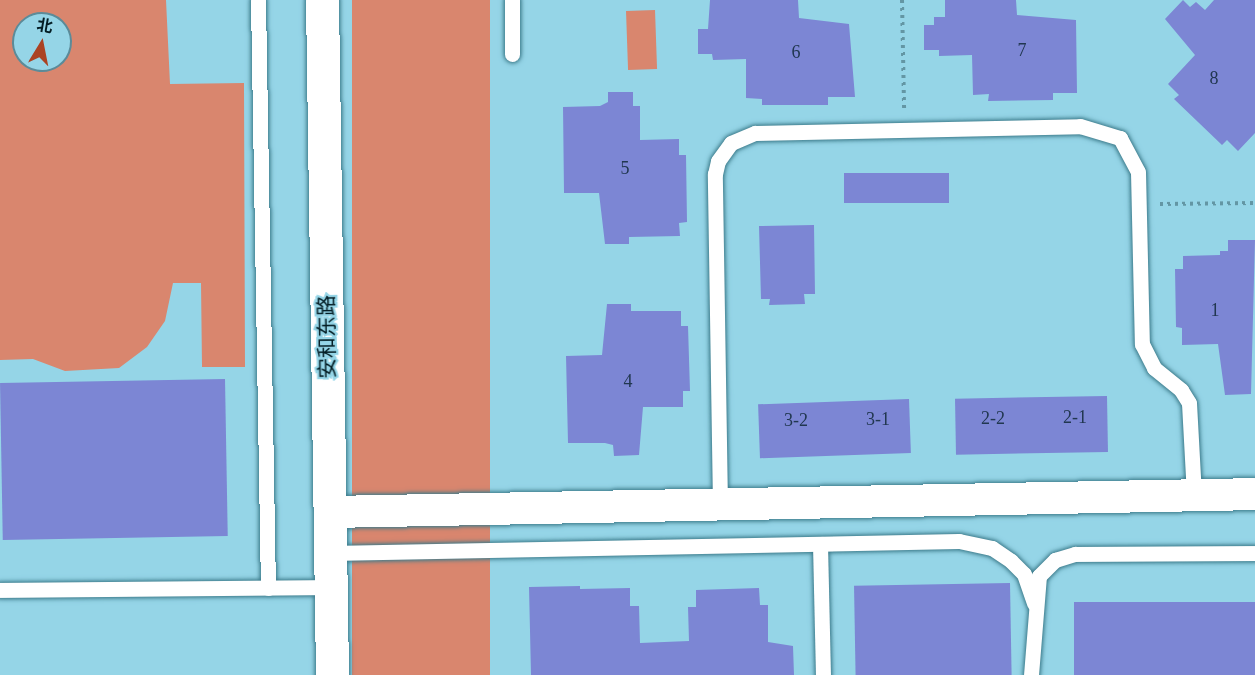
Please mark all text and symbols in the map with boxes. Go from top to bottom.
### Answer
north arrow [12,12,72,72]
text: 北 [35,16,54,36]
house number: 7 [1018,39,1026,61]
house number: 6 [792,41,800,63]
house number: 8 [1210,67,1218,89]
house number: 5 [620,157,630,179]
street label: 安和东路 [314,295,340,379]
house number: 1 [1210,299,1220,321]
house number: 4 [624,370,632,392]
house number: 2-1 [1063,406,1087,428]
house number: 2-2 [981,407,1005,429]
house number: 3-1 [866,408,890,430]
house number: 3-2 [784,409,808,431]

